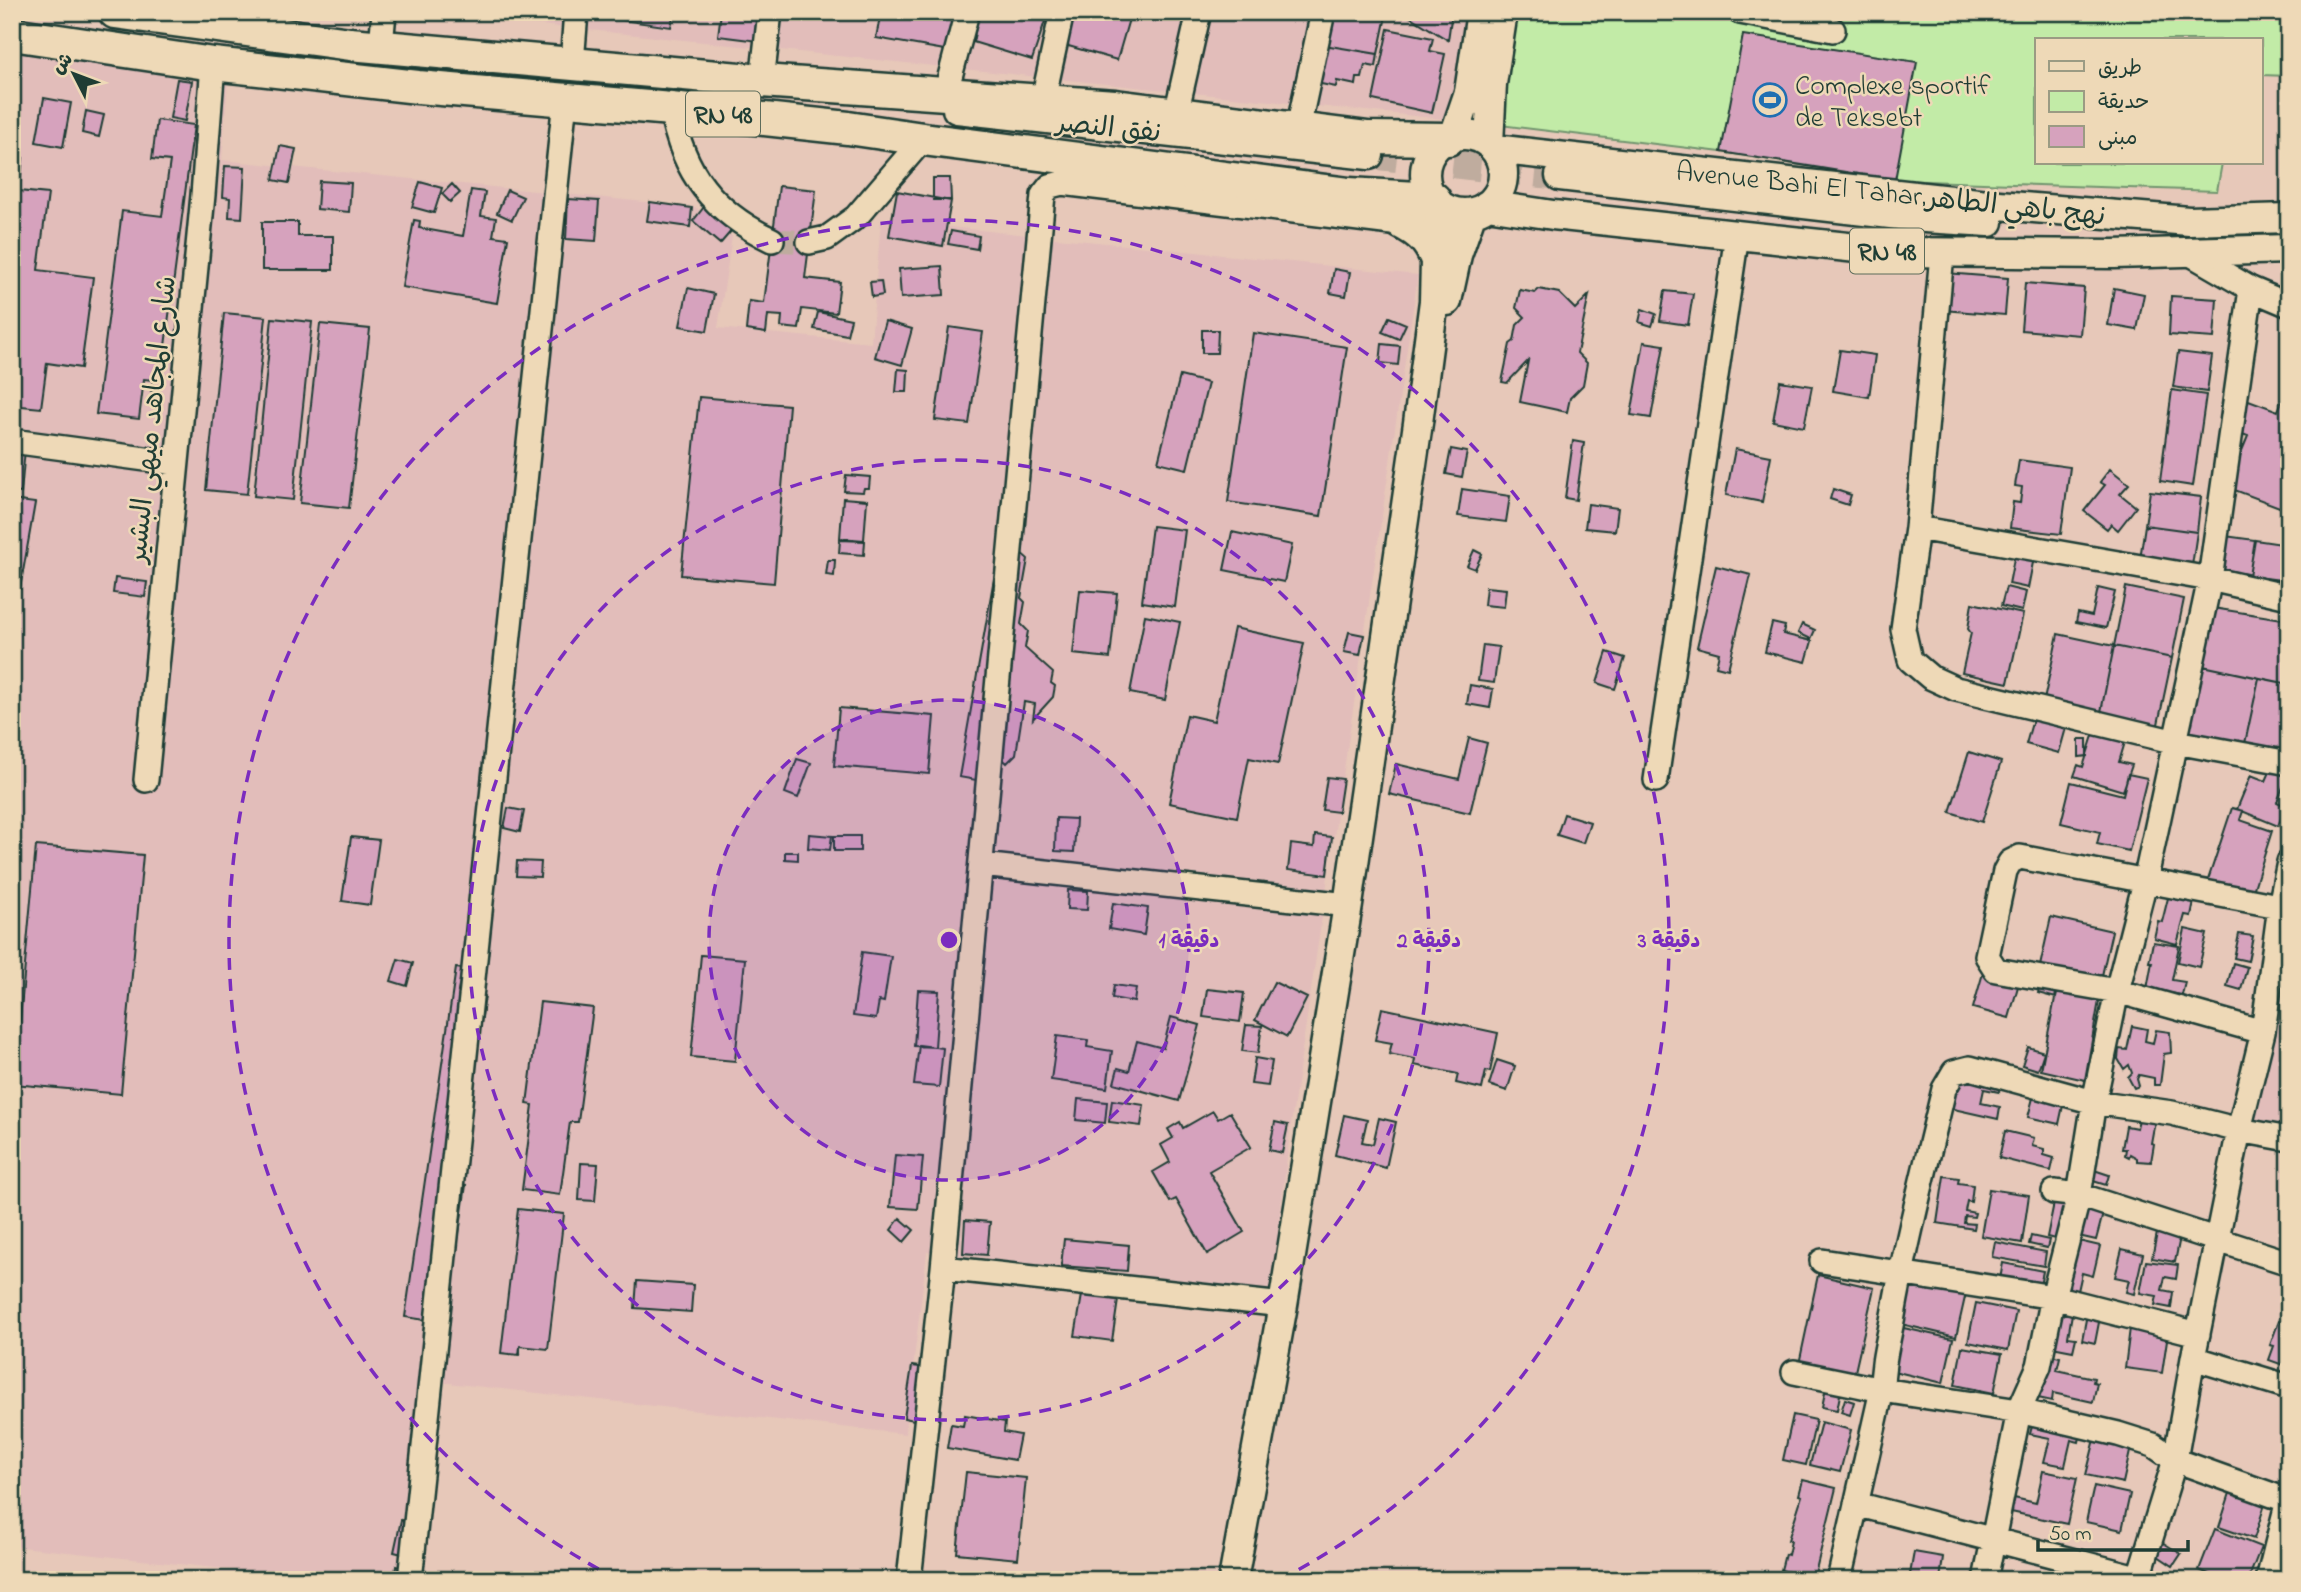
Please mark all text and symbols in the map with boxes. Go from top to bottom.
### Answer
north arrow [38,38,108,108]
legend [2035,38,2262,164]
text: ش [46,47,80,81]
text: طريق [2098,54,2142,84]
place label: Complexe sportif de Teksebt [1795,67,1991,140]
sports icon: Complexe sportif de Teksebt [1751,81,1789,119]
text: حديقة [2098,88,2149,118]
road number: RN 48 [686,91,760,136]
street label: نفق النصر [1052,103,1163,155]
text: مبنى [2098,124,2137,154]
street label: Avenue Bahi El Tahar,نهج باهي الطاهر [1674,153,2107,239]
road number: RN 48 [1850,228,1924,274]
street label: شارع المجاهد ميهي البشير [118,274,190,567]
text: 1 دقيقة [1159,927,1219,957]
text: 2 دقيقة [1396,927,1461,957]
text: 3 دقيقة [1637,927,1700,957]
centre of rings [937,928,961,952]
scale bar [2038,1508,2189,1552]
text: 50 m [2049,1520,2092,1550]

